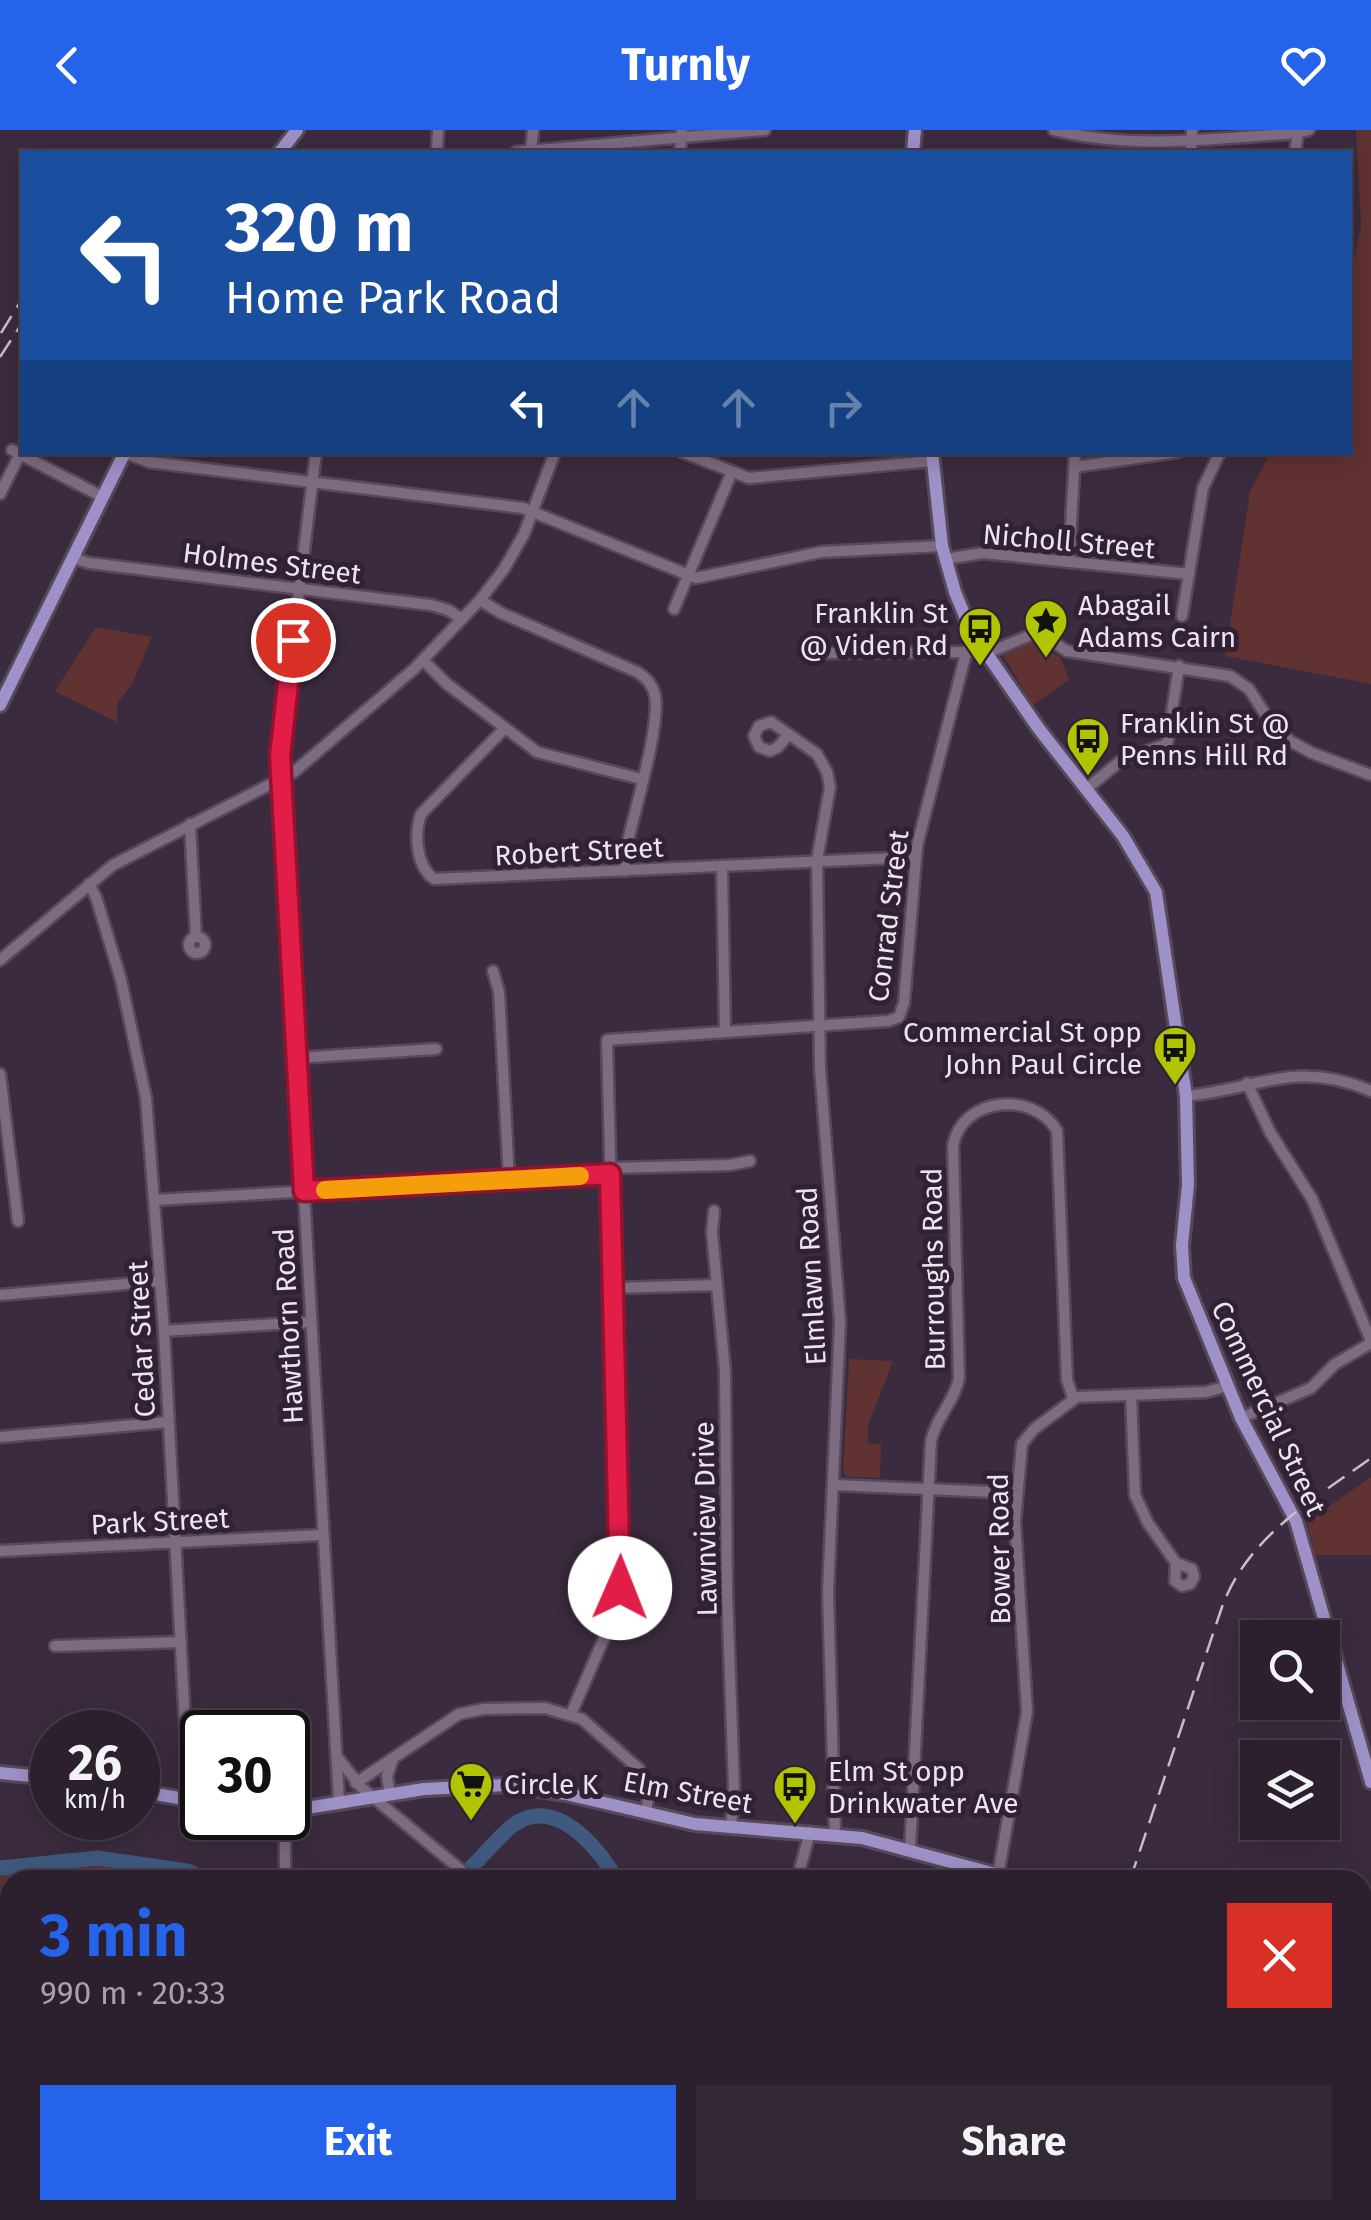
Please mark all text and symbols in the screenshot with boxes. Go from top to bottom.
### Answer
icon: back [40,38,95,93]
text: Turnly [621,38,750,92]
icon: heart [1276,38,1331,93]
text: 320 m [225,186,414,270]
icon: left [60,190,190,320]
text: Home Park Road [225,271,561,325]
icon: left [501,380,556,435]
icon: ahead [606,380,661,435]
icon: ahead [711,380,766,435]
icon: right [816,380,871,435]
street label: Nicholl Street [981,518,1157,566]
street label: Holmes Street [181,536,364,591]
place label: Abagail Adams Cairn [1078,589,1236,654]
place label: Franklin St @ Viden Rd [799,597,949,662]
pin [251,598,336,683]
place icon: Abagail Adams Cairn [1023,598,1069,659]
bus stop icon: Franklin St @ Viden Rd [957,606,1003,667]
icon: arrive [266,613,321,668]
place label: Franklin St @ Penns Hill Rd [1120,707,1290,772]
bus stop icon: Franklin St @ Penns Hill Rd [1065,716,1111,777]
street label: Conrad Street [862,827,916,1004]
street label: Robert Street [494,831,665,872]
place label: Commercial St opp John Paul Circle [903,1016,1142,1081]
bus stop icon: Commercial St opp John Paul Circle [1152,1025,1198,1086]
street label: Burroughs Road [915,1167,952,1371]
street label: Elmlawn Road [790,1186,833,1366]
street label: Hawthorn Road [267,1227,310,1425]
street label: Cedar Street [121,1259,162,1418]
street label: Commercial Street [1204,1296,1333,1521]
street label: Lawnview Drive [687,1421,724,1617]
street label: Bower Road [982,1473,1017,1625]
street label: Park Street [90,1501,231,1542]
position arrow [568,1536,672,1640]
map controls [1240,1620,1340,1840]
button: search [1240,1620,1340,1720]
speed limit sign: 30 [180,1710,310,1840]
text: 26 [68,1733,122,1793]
button: layers [1240,1740,1340,1840]
place label: Elm St opp Drinkwater Ave [828,1755,1019,1820]
supermarket icon: Circle K [448,1761,494,1822]
bus stop icon: Elm St opp Drinkwater Ave [772,1764,818,1825]
street label: Elm Street [621,1765,756,1820]
place label: Circle K [504,1768,599,1801]
text: km/h [64,1785,126,1815]
text: 3 min [40,1900,188,1972]
button: close [1227,1903,1332,2008]
text: 990 m · 20:33 [40,1974,226,2012]
button: Exit [40,2085,676,2200]
button: Share [696,2085,1332,2200]

